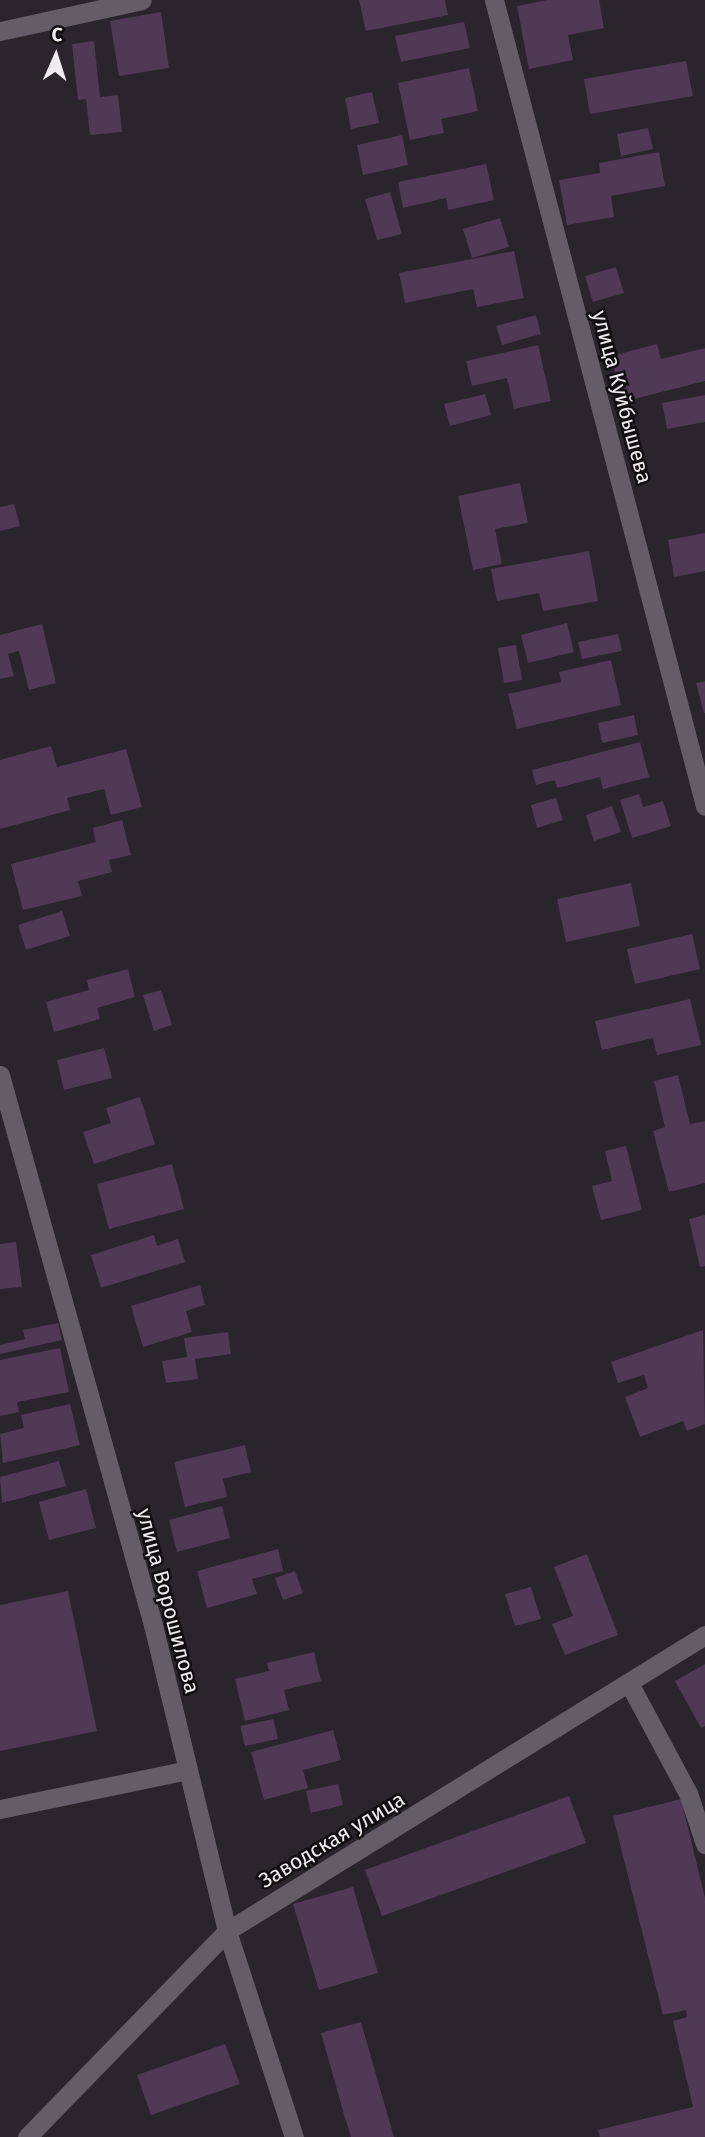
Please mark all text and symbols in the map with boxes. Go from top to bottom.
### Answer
north arrow [21,21,91,91]
text: С [51,23,63,46]
street label: улица Куйбышева [587,308,657,486]
street label: улица Ворошилова [131,1506,205,1696]
street label: Заводская улица [255,1787,409,1893]

